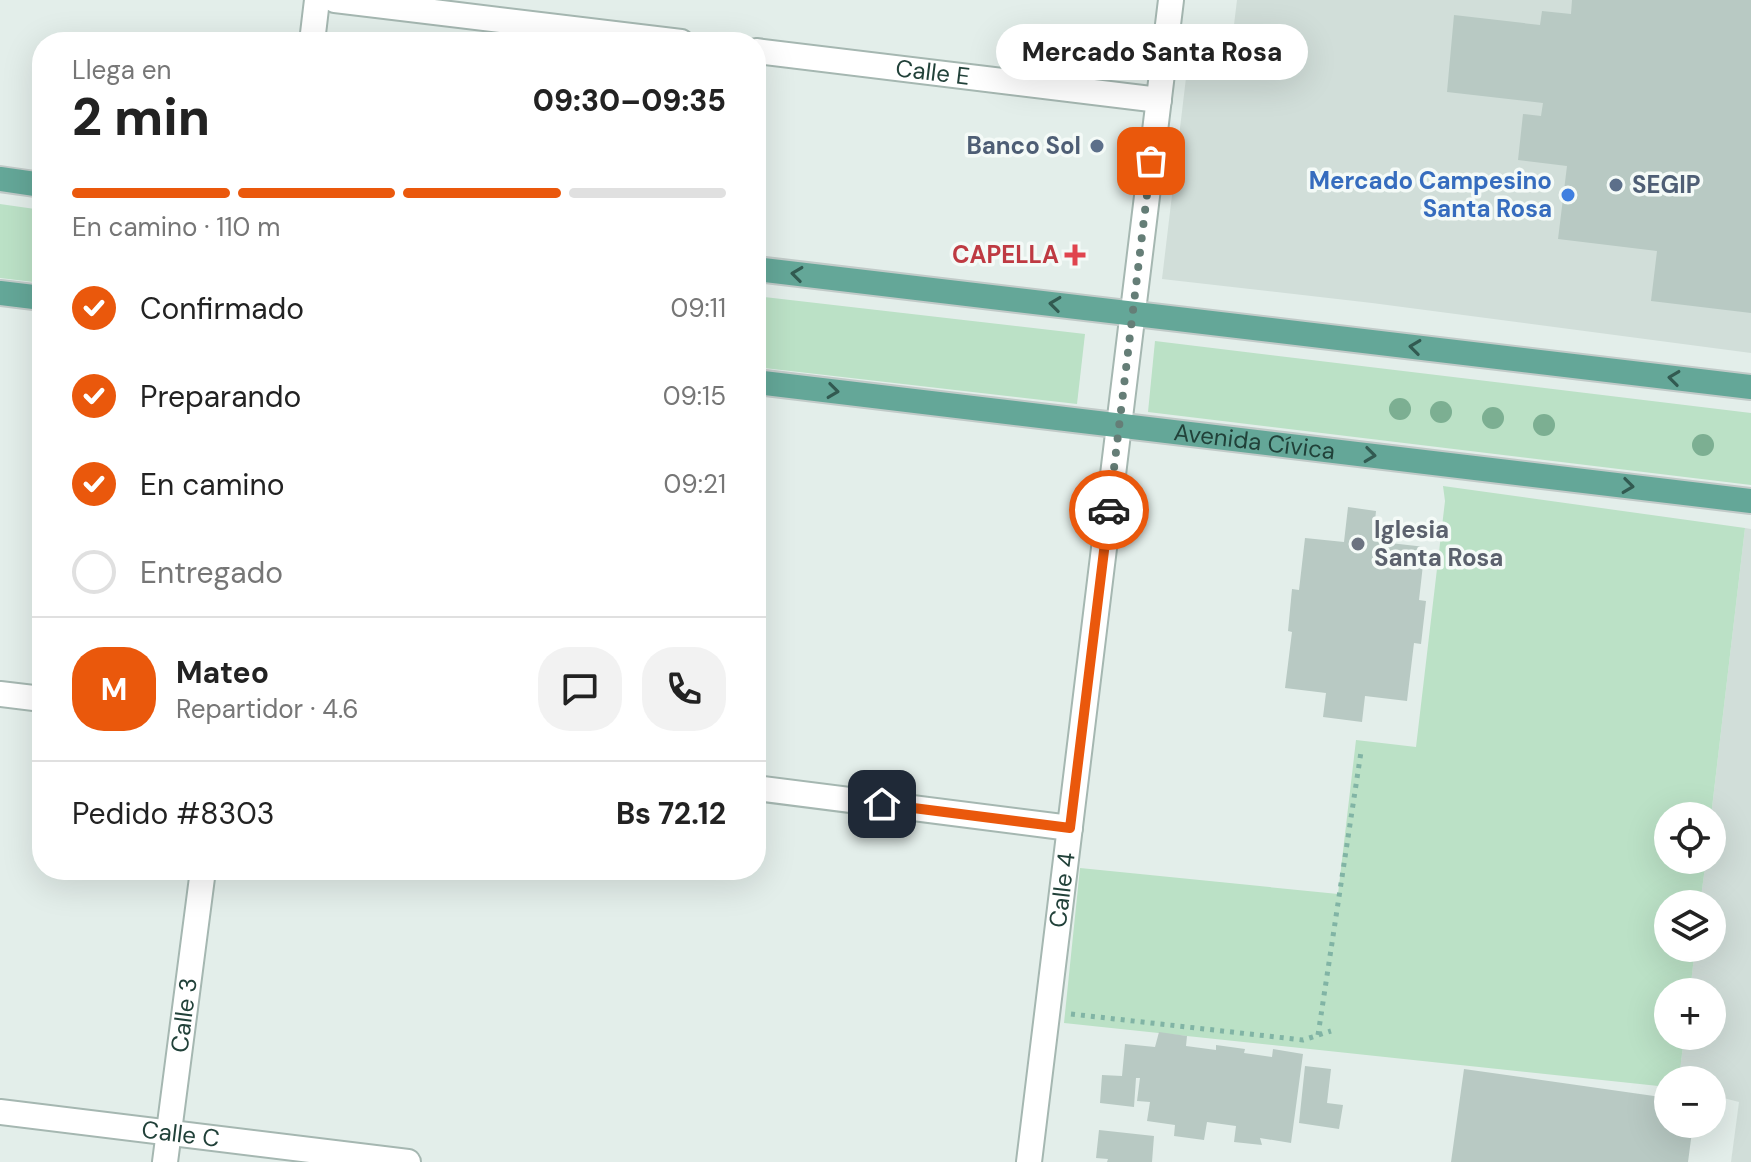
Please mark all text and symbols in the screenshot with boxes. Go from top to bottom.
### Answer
callout: Mercado Santa Rosa [995,25,1307,81]
text: Mercado Santa Rosa [1022,35,1282,69]
street label: Calle E [894,52,972,92]
text: Llega en [72,53,171,87]
text: 09:30–09:35 [533,81,726,120]
text: 2 min [72,83,210,151]
pin [1117,127,1185,195]
place label: Banco Sol [966,130,1081,161]
marker: Banco Sol [1088,137,1106,155]
icon: bag [1129,139,1173,183]
place label: Mercado Campesino Santa Rosa [1309,165,1552,224]
place label: SEGIP [1632,169,1700,200]
marker: SEGIP [1607,176,1625,194]
marker: Mercado Campesino Santa Rosa [1559,186,1577,204]
text: En camino · 110 m [72,210,280,244]
place label: CAPELLA [952,239,1059,270]
marker: CAPELLA [1066,246,1084,264]
one-way arrow [790,266,804,283]
icon: check [72,286,116,330]
text: Confirmado [140,289,304,328]
text: 09:11 [670,291,726,325]
one-way arrow [1048,296,1061,313]
one-way arrow [1408,339,1422,356]
one-way arrow [1667,370,1680,387]
icon: check [72,374,116,418]
text: Preparando [140,377,301,416]
text: 09:15 [663,379,726,413]
one-way arrow [827,382,840,399]
street label: Avenida Cívica [1172,416,1337,466]
one-way arrow [1364,446,1377,463]
icon: check [72,462,116,506]
text: En camino [140,465,285,504]
text: 09:21 [664,467,726,501]
courier [1069,470,1149,550]
one-way arrow [1622,478,1635,495]
icon: car [1087,488,1131,532]
place label: Iglesia Santa Rosa [1374,514,1503,573]
marker: Iglesia Santa Rosa [1349,535,1367,553]
text: Entregado [140,553,283,592]
button: chat [538,647,622,731]
button: phone [642,647,726,731]
text: Mateo [176,653,269,692]
text: M [101,670,127,709]
text: Repartidor · 4.6 [176,692,359,726]
pin [848,770,916,838]
icon: home [860,782,904,826]
text: Pedido #8303 [72,794,275,833]
text: Bs 72.12 [616,794,726,833]
map controls [1654,802,1726,1138]
button: locate [1654,802,1726,874]
street label: Calle 4 [1042,851,1082,929]
button: layers [1654,890,1726,962]
street label: Calle 3 [163,976,204,1054]
button: + [1654,978,1726,1050]
button: − [1654,1066,1726,1138]
street label: Calle C [140,1113,221,1154]

